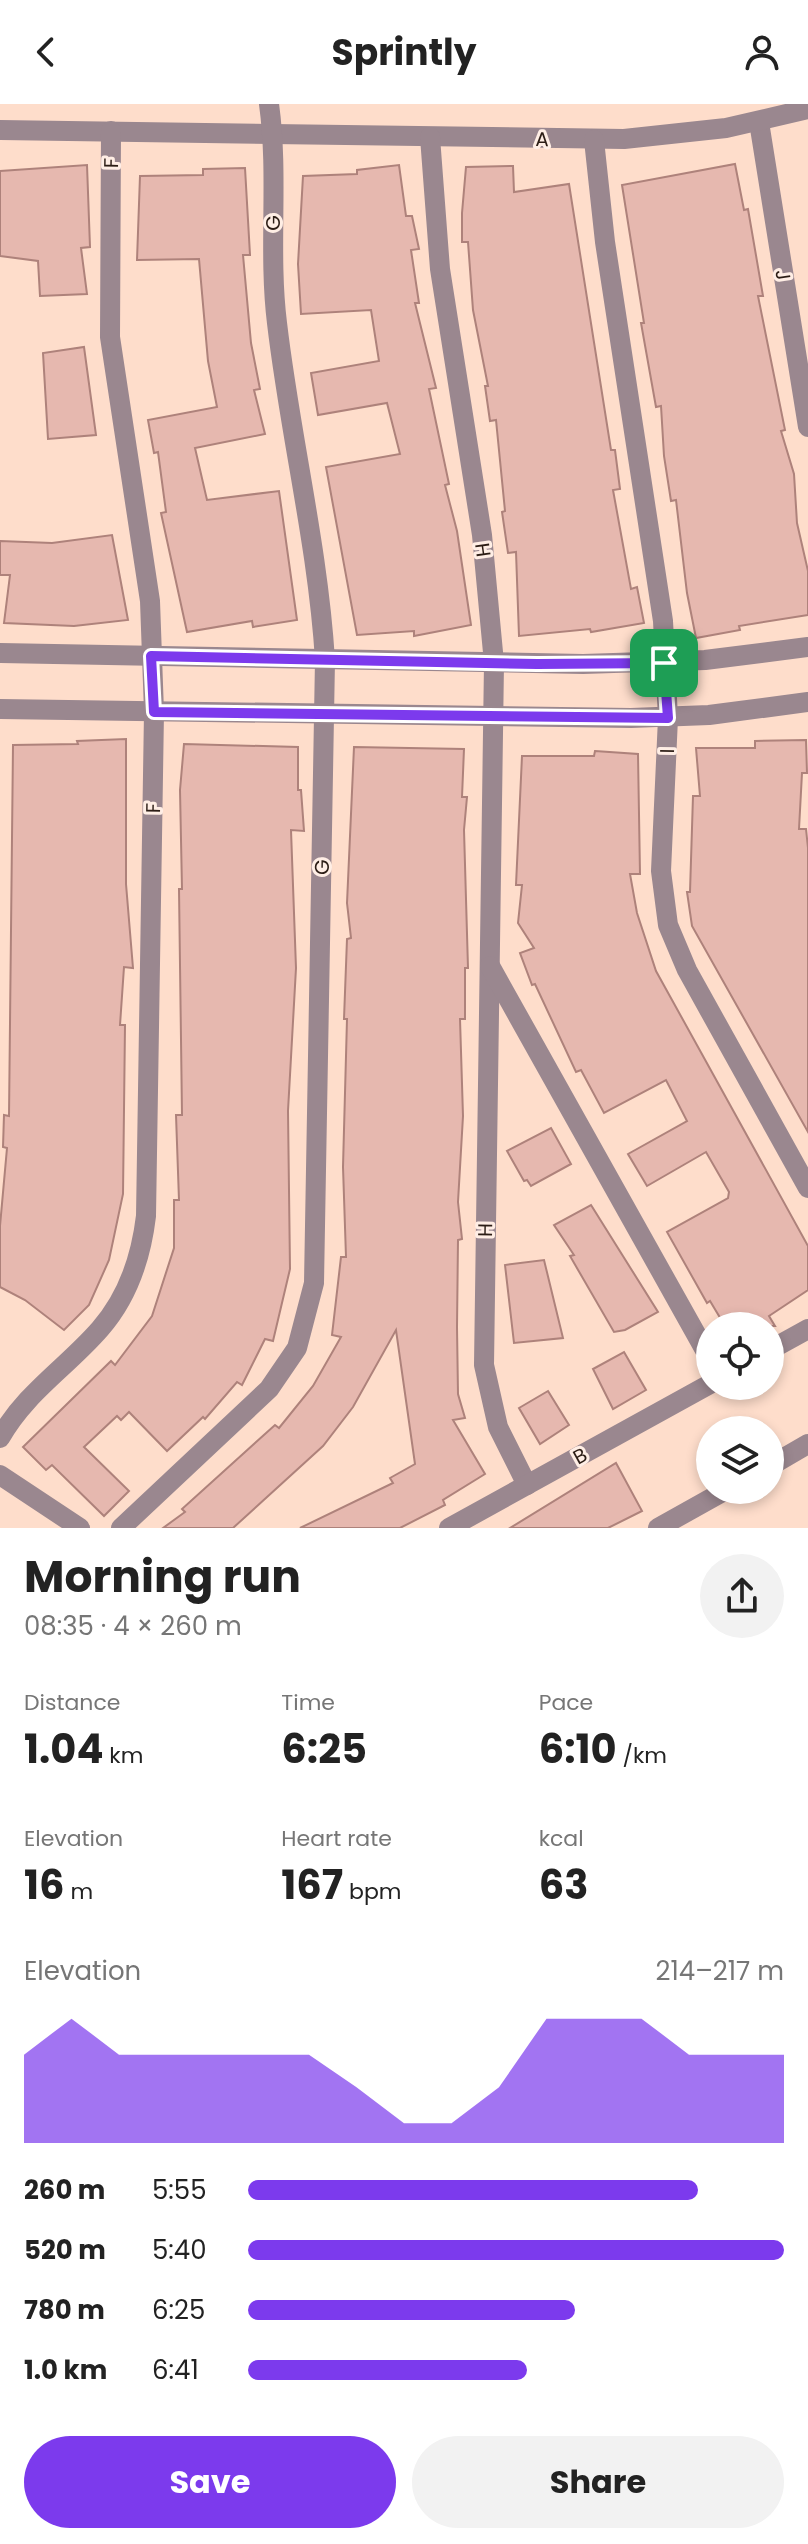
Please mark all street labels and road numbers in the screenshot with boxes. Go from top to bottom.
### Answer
street label: A [535,125,549,153]
street label: F [97,158,125,168]
street label: G [259,215,287,231]
street label: J [768,268,798,282]
street label: H [468,541,498,559]
street label: I [653,748,681,754]
street label: F [139,803,167,813]
street label: G [308,859,336,875]
street label: H [471,1223,499,1237]
street label: B [568,1441,592,1471]

